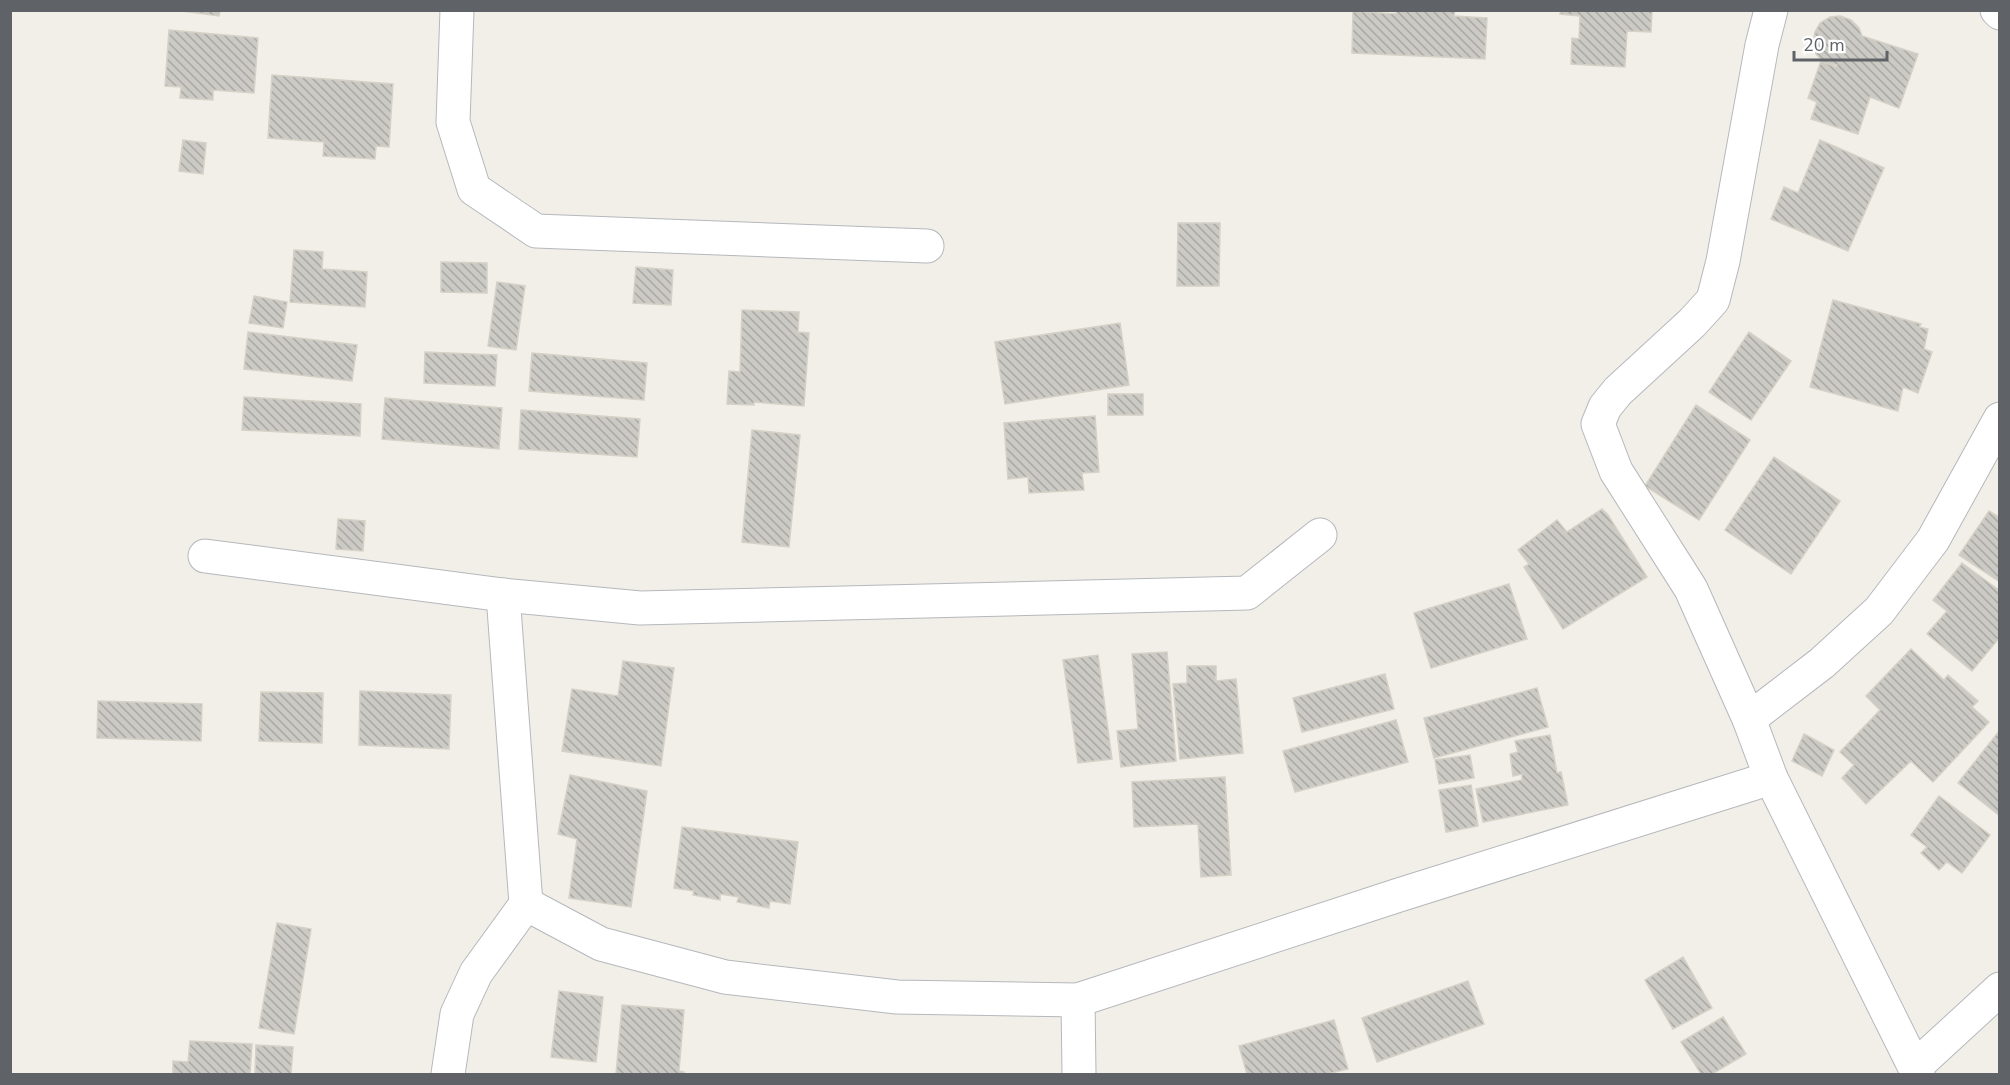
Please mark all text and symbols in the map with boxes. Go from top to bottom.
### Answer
scale bar [1794,24,1887,62]
text: 20 m [1803,33,1845,57]

